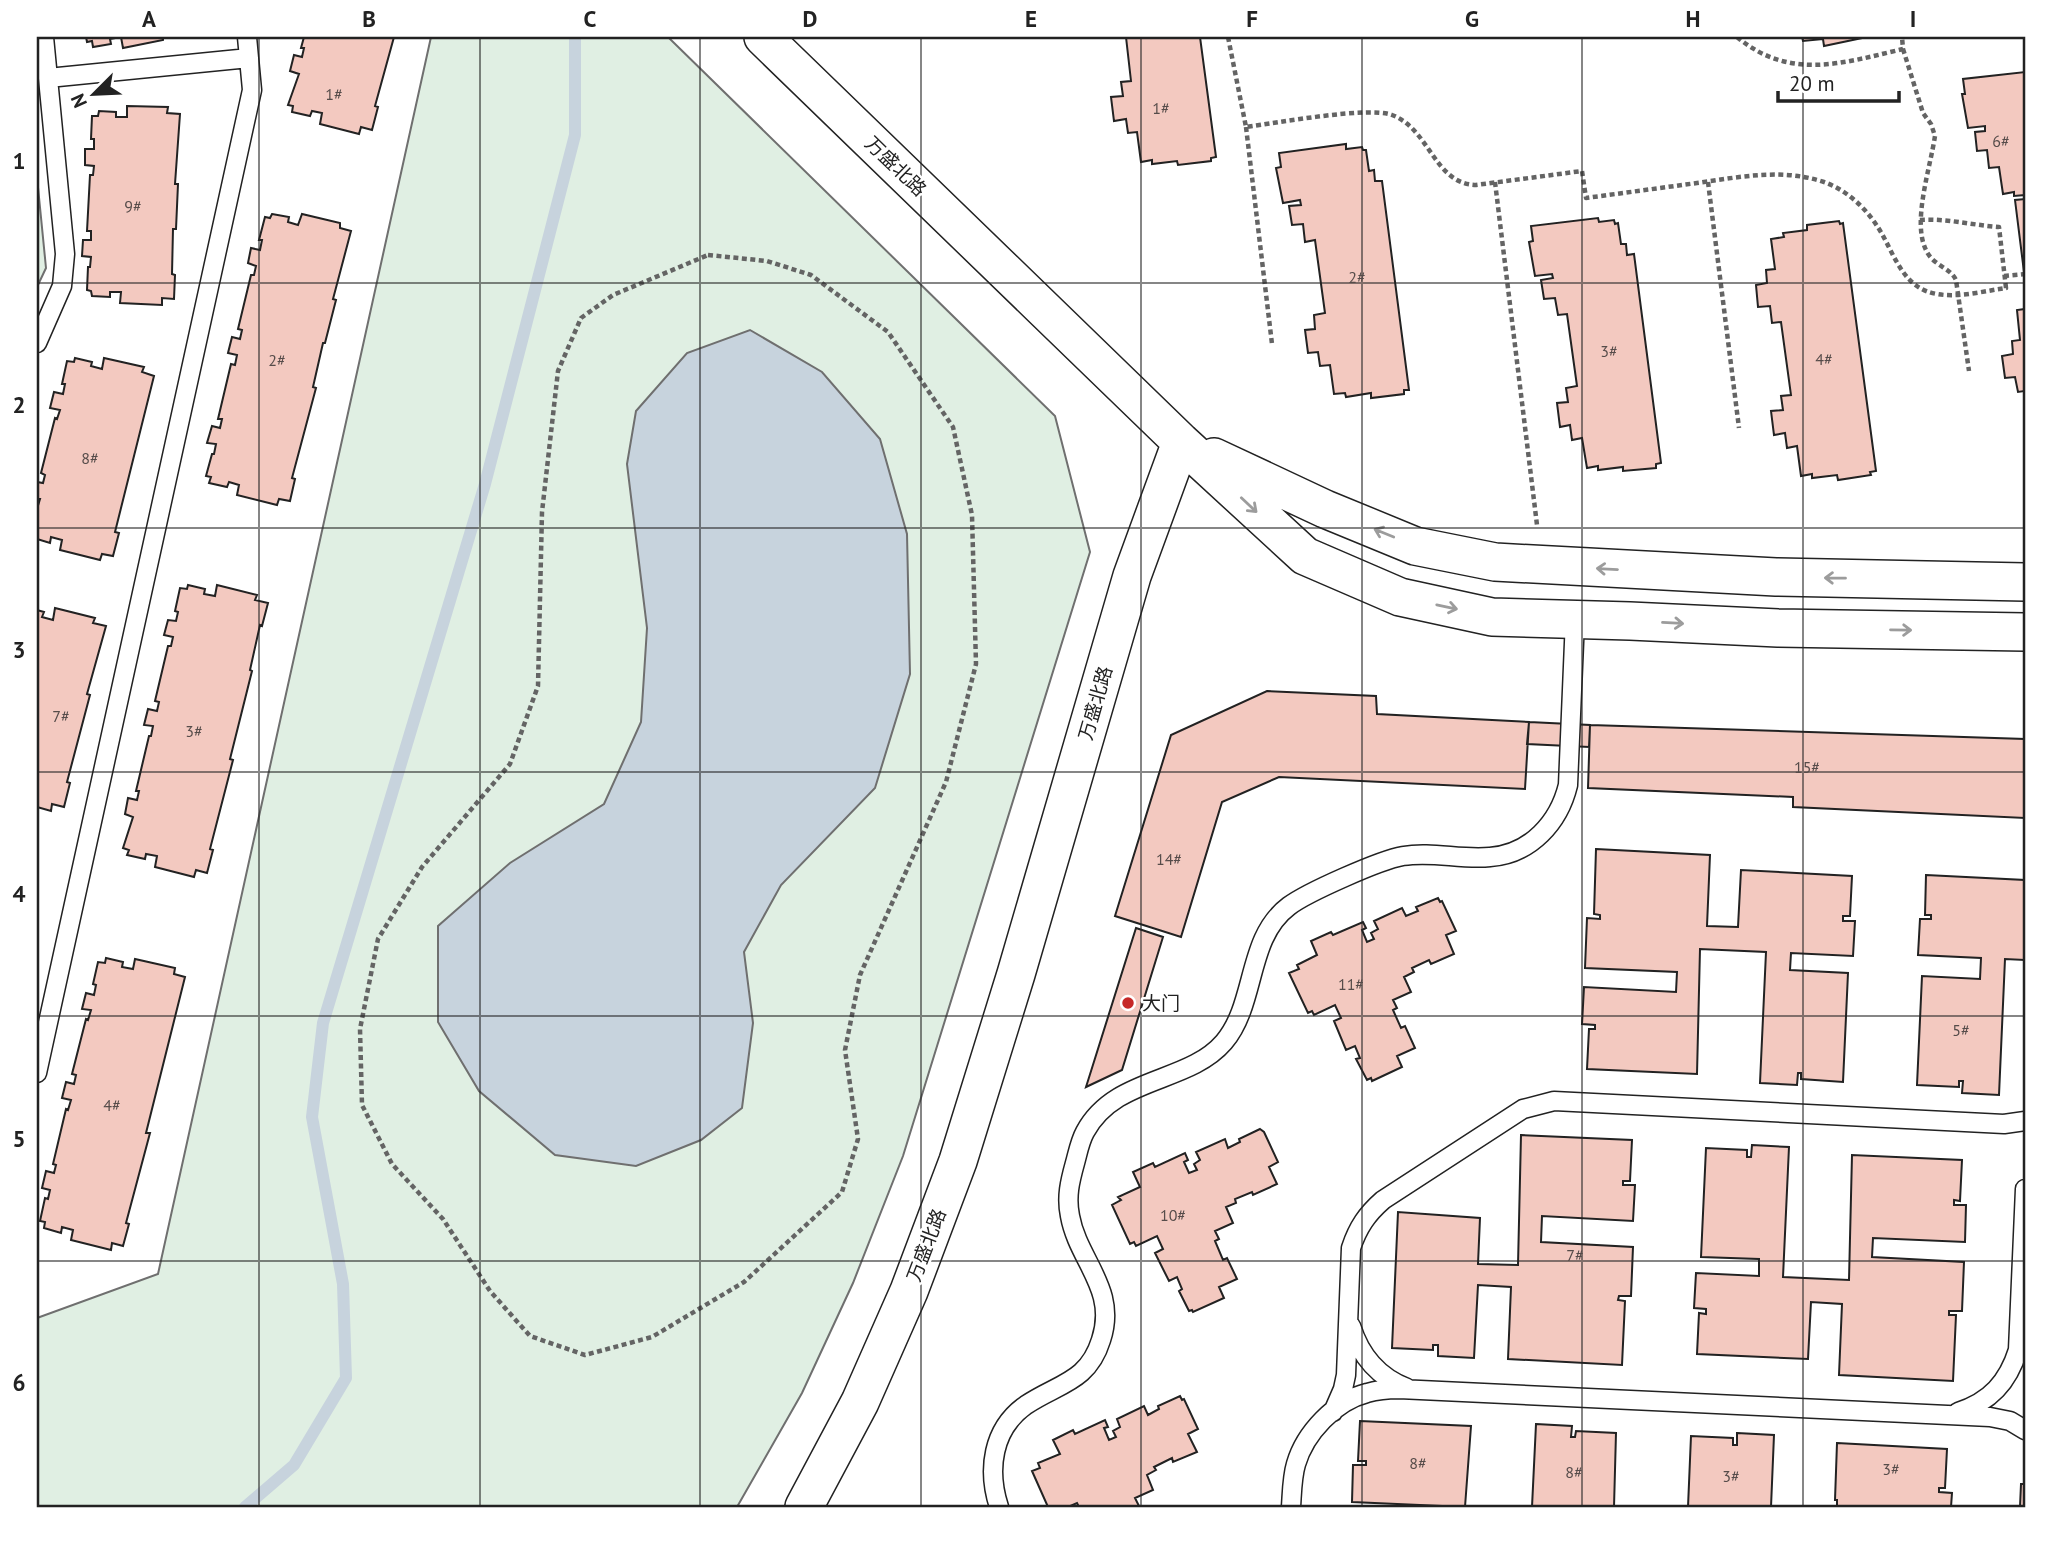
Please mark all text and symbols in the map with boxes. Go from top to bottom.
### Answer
text: A [142,4,156,33]
text: B [362,4,376,33]
text: C [584,4,597,33]
text: D [803,4,817,33]
text: E [1025,4,1037,33]
text: F [1246,4,1258,33]
text: G [1465,4,1479,33]
text: H [1686,4,1700,33]
text: I [1910,4,1916,33]
north arrow [60,60,130,130]
scale bar [1778,60,1899,104]
text: 20 m [1789,70,1835,97]
house number: 1# [325,84,343,104]
text: N [65,90,92,111]
house number: 1# [1152,98,1170,118]
street label: 万盛北路 [860,131,932,201]
house number: 6# [1992,131,2010,151]
text: 1 [12,146,26,175]
house number: 9# [124,196,142,216]
house number: 2# [1348,267,1366,287]
house number: 3# [1600,341,1618,361]
house number: 4# [1815,349,1833,369]
house number: 2# [268,350,286,370]
text: 2 [12,390,26,419]
house number: 8# [81,448,99,468]
one-way arrow [1240,496,1257,513]
one-way arrow [1374,526,1395,539]
one-way arrow [1596,562,1619,575]
one-way arrow [1823,571,1846,585]
one-way arrow [1435,601,1458,615]
one-way arrow [1661,617,1684,630]
one-way arrow [1889,623,1912,637]
text: 3 [12,635,26,664]
street label: 万盛北路 [1073,663,1117,743]
house number: 7# [52,706,70,726]
house number: 3# [185,721,203,741]
house number: 15# [1794,757,1820,777]
house number: 14# [1156,849,1182,869]
text: 4 [12,879,26,908]
house number: 11# [1338,974,1364,994]
place label: 大门 [1142,991,1180,1015]
marker: 大门 [1120,995,1136,1011]
house number: 5# [1952,1020,1970,1040]
house number: 4# [103,1095,121,1115]
text: 5 [12,1124,26,1153]
street label: 万盛北路 [901,1205,951,1285]
house number: 10# [1160,1205,1186,1225]
house number: 7# [1566,1245,1584,1265]
text: 6 [12,1368,26,1397]
house number: 8# [1409,1453,1427,1473]
house number: 3# [1882,1459,1900,1479]
house number: 8# [1565,1462,1583,1482]
house number: 3# [1722,1466,1740,1486]

